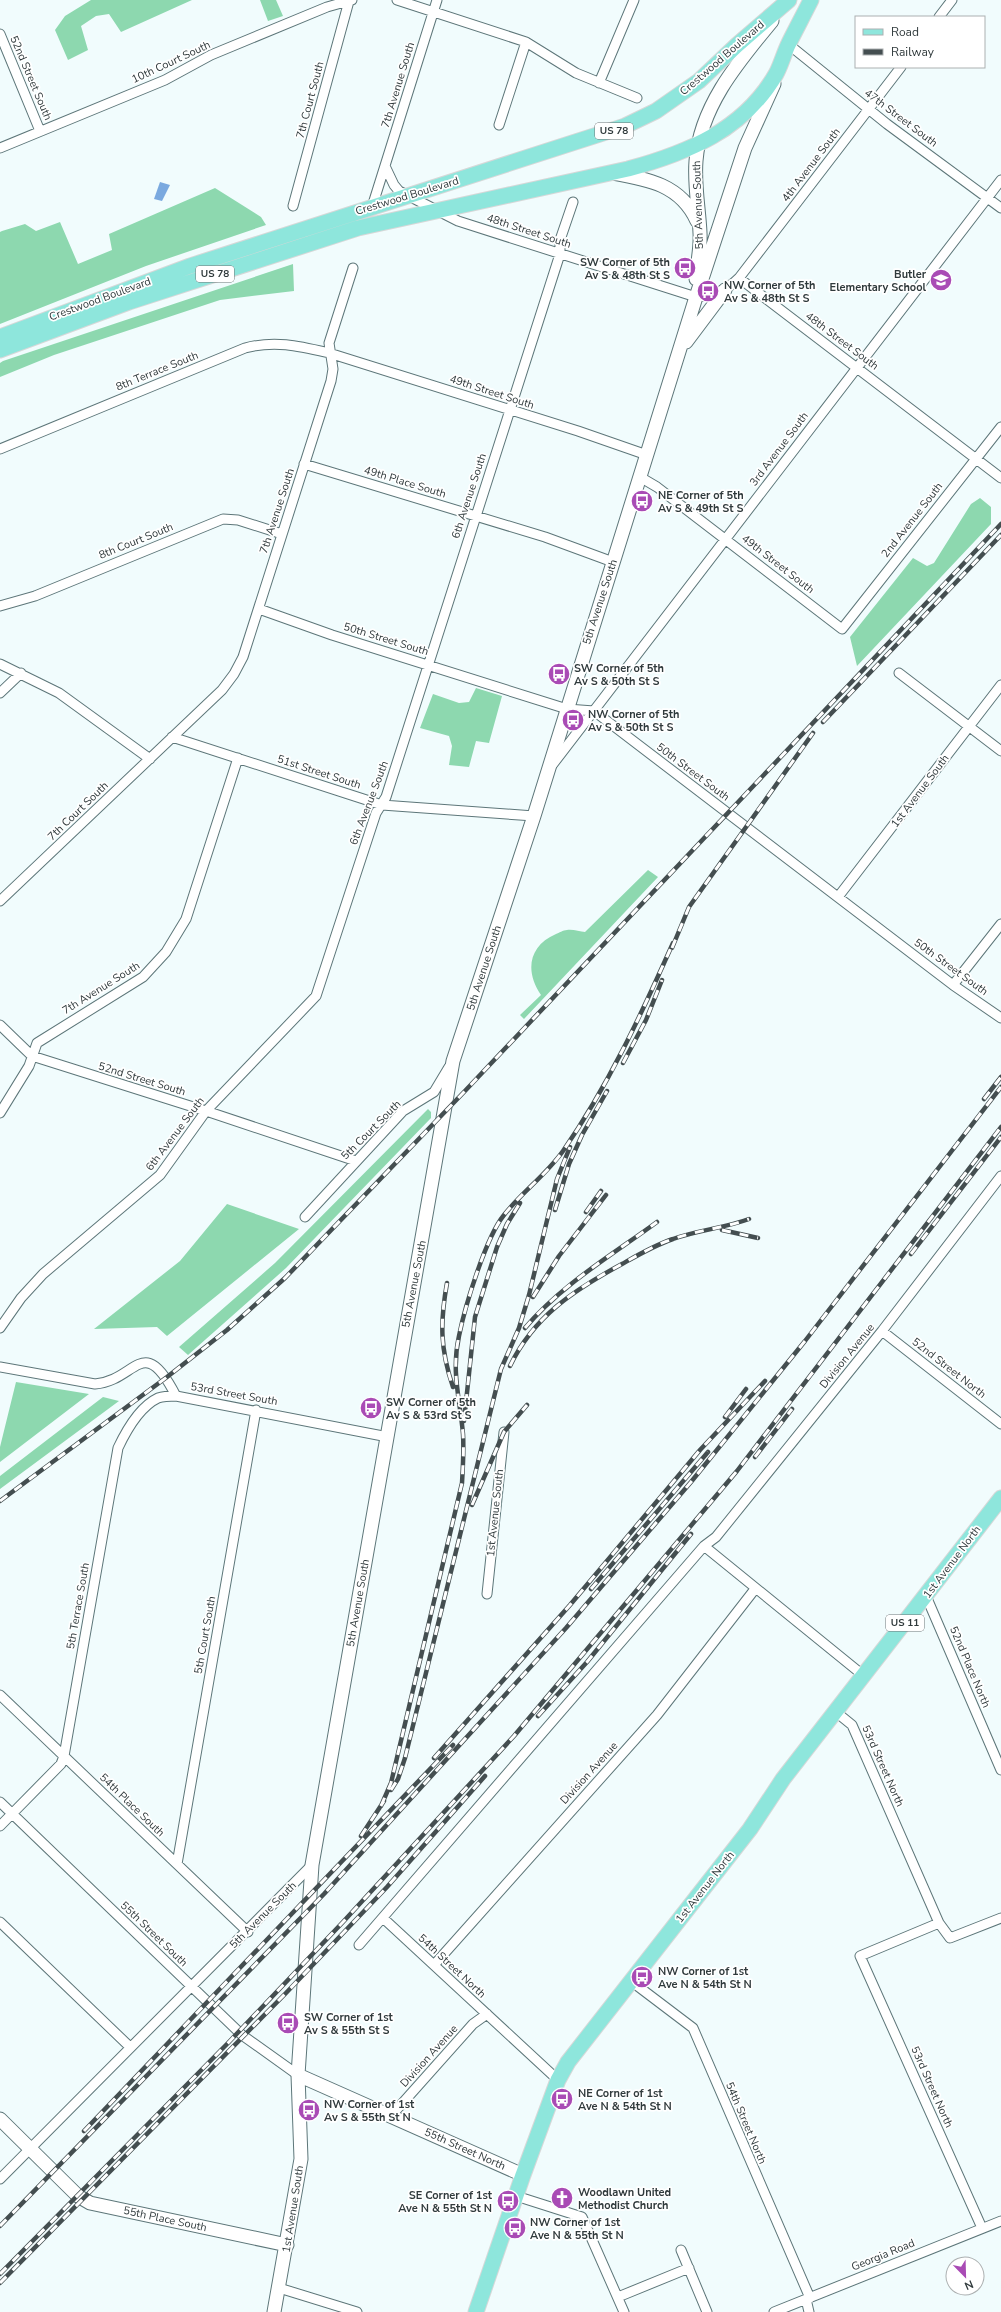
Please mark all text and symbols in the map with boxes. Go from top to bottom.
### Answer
legend [855,16,985,68]
street label: Crestwood Boulevard [677,17,767,99]
text: Road [891,24,919,40]
street label: 52nd Street South [6,33,56,123]
street label: 10th Court South [129,37,213,87]
street label: 7th Avenue South [378,40,418,130]
text: Railway [891,44,935,60]
street label: 7th Court South [293,60,327,140]
street label: 47th Street South [861,85,941,151]
road number: US 78 [595,123,633,139]
street label: 4th Avenue South [778,125,844,205]
street label: 5th Avenue South [689,160,707,250]
street label: Crestwood Boulevard [354,173,460,219]
street label: 48th Street South [485,210,573,252]
place label: SW Corner of 5th Av S & 48th St S [580,255,670,283]
bus stop icon: SW Corner of 5th Av S & 48th St S [672,255,698,281]
road number: US 78 [196,266,234,282]
place label: Butler Elementary School [830,267,927,295]
school or university icon: Butler Elementary School [928,267,954,293]
street label: Crestwood Boulevard [47,274,153,324]
bus stop icon: NW Corner of 5th Av S & 48th St S [695,278,721,304]
place label: NW Corner of 5th Av S & 48th St S [724,278,815,306]
street label: 48th Street South [802,308,882,374]
street label: 8th Terrace South [114,348,200,394]
street label: 49th Street South [448,371,536,413]
street label: 3rd Avenue South [746,409,812,489]
street label: 6th Avenue South [448,451,490,541]
street label: 49th Place South [362,462,448,502]
street label: 7th Avenue South [256,466,298,556]
street label: 2nd Avenue South [878,479,946,561]
bus stop icon: NE Corner of 5th Av S & 49th St S [629,488,655,514]
place label: NE Corner of 5th Av S & 49th St S [658,488,744,516]
street label: 8th Court South [97,519,175,563]
street label: 49th Street South [739,531,817,597]
street label: 5th Avenue South [579,557,621,647]
street label: 50th Street South [342,619,430,659]
bus stop icon: SW Corner of 5th Av S & 50th St S [546,661,572,687]
place label: SW Corner of 5th Av S & 50th St S [574,661,664,689]
bus stop icon: NW Corner of 5th Av S & 50th St S [560,707,586,733]
place label: NW Corner of 5th Av S & 50th St S [588,707,679,735]
street label: 50th Street South [653,739,733,805]
street label: 51st Street South [275,751,363,793]
street label: 1st Avenue South [888,751,952,831]
street label: 6th Avenue South [346,759,392,847]
street label: 7th Court South [44,778,112,844]
street label: 5th Avenue South [463,923,505,1013]
street label: 50th Street South [911,935,991,999]
street label: 7th Avenue South [59,958,143,1018]
street label: 52nd Street South [96,1059,188,1099]
street label: 6th Avenue South [142,1094,208,1174]
street label: 5th Court South [338,1097,404,1163]
street label: 5th Avenue South [398,1239,430,1329]
street label: Division Avenue [816,1320,878,1392]
street label: 52nd Street North [909,1334,989,1402]
street label: 53rd Street South [189,1379,279,1409]
bus stop icon: SW Corner of 5th Av S & 53rd St S [358,1395,384,1421]
place label: SW Corner of 5th Av S & 53rd St S [386,1395,476,1423]
street label: 1st Avenue South [483,1468,507,1558]
street label: 1st Avenue North [920,1523,984,1601]
street label: 5th Avenue South [343,1558,373,1648]
street label: 5th Terrace South [63,1562,93,1650]
street label: 5th Court South [191,1595,219,1675]
road number: US 11 [886,1615,924,1631]
street label: 52nd Place North [946,1624,994,1710]
street label: 53rd Street North [858,1723,908,1809]
street label: Division Avenue [557,1738,621,1808]
street label: 54th Place South [96,1770,168,1840]
street label: 1st Avenue North [672,1848,738,1926]
street label: 5th Avenue South [226,1878,300,1952]
street label: 55th Street South [117,1898,191,1970]
street label: 54th Street North [415,1931,489,2001]
bus stop icon: NW Corner of 1st Ave N & 54th St N [629,1964,655,1990]
place label: NW Corner of 1st Ave N & 54th St N [658,1964,752,1992]
bus stop icon: SW Corner of 1st Av S & 55th St S [275,2010,301,2036]
place label: SW Corner of 1st Av S & 55th St S [304,2010,394,2038]
street label: Division Avenue [397,2021,461,2091]
street label: 53rd Street North [907,2044,957,2130]
street label: 54th Street North [722,2080,770,2166]
bus stop icon: NE Corner of 1st Ave N & 54th St N [549,2086,575,2112]
place label: NE Corner of 1st Ave N & 54th St N [578,2086,672,2114]
bus stop icon: NW Corner of 1st Av S & 55th St N [296,2097,322,2123]
place label: NW Corner of 1st Av S & 55th St N [324,2097,415,2125]
street label: 55th Street North [422,2124,508,2174]
street label: 1st Avenue South [279,2164,307,2254]
church icon: Woodlawn United Methodist Church [549,2185,575,2211]
place label: Woodlawn United Methodist Church [578,2185,671,2213]
place label: SE Corner of 1st Ave N & 55th St N [398,2188,493,2216]
bus stop icon: SE Corner of 1st Ave N & 55th St N [495,2188,521,2214]
street label: 55th Place South [122,2203,208,2235]
bus stop icon: NW Corner of 1st Ave N & 55th St N [502,2215,528,2241]
place label: NW Corner of 1st Ave N & 55th St N [530,2215,624,2243]
street label: Georgia Road [849,2235,917,2275]
north arrow [945,2256,985,2296]
text: N [962,2276,975,2293]

